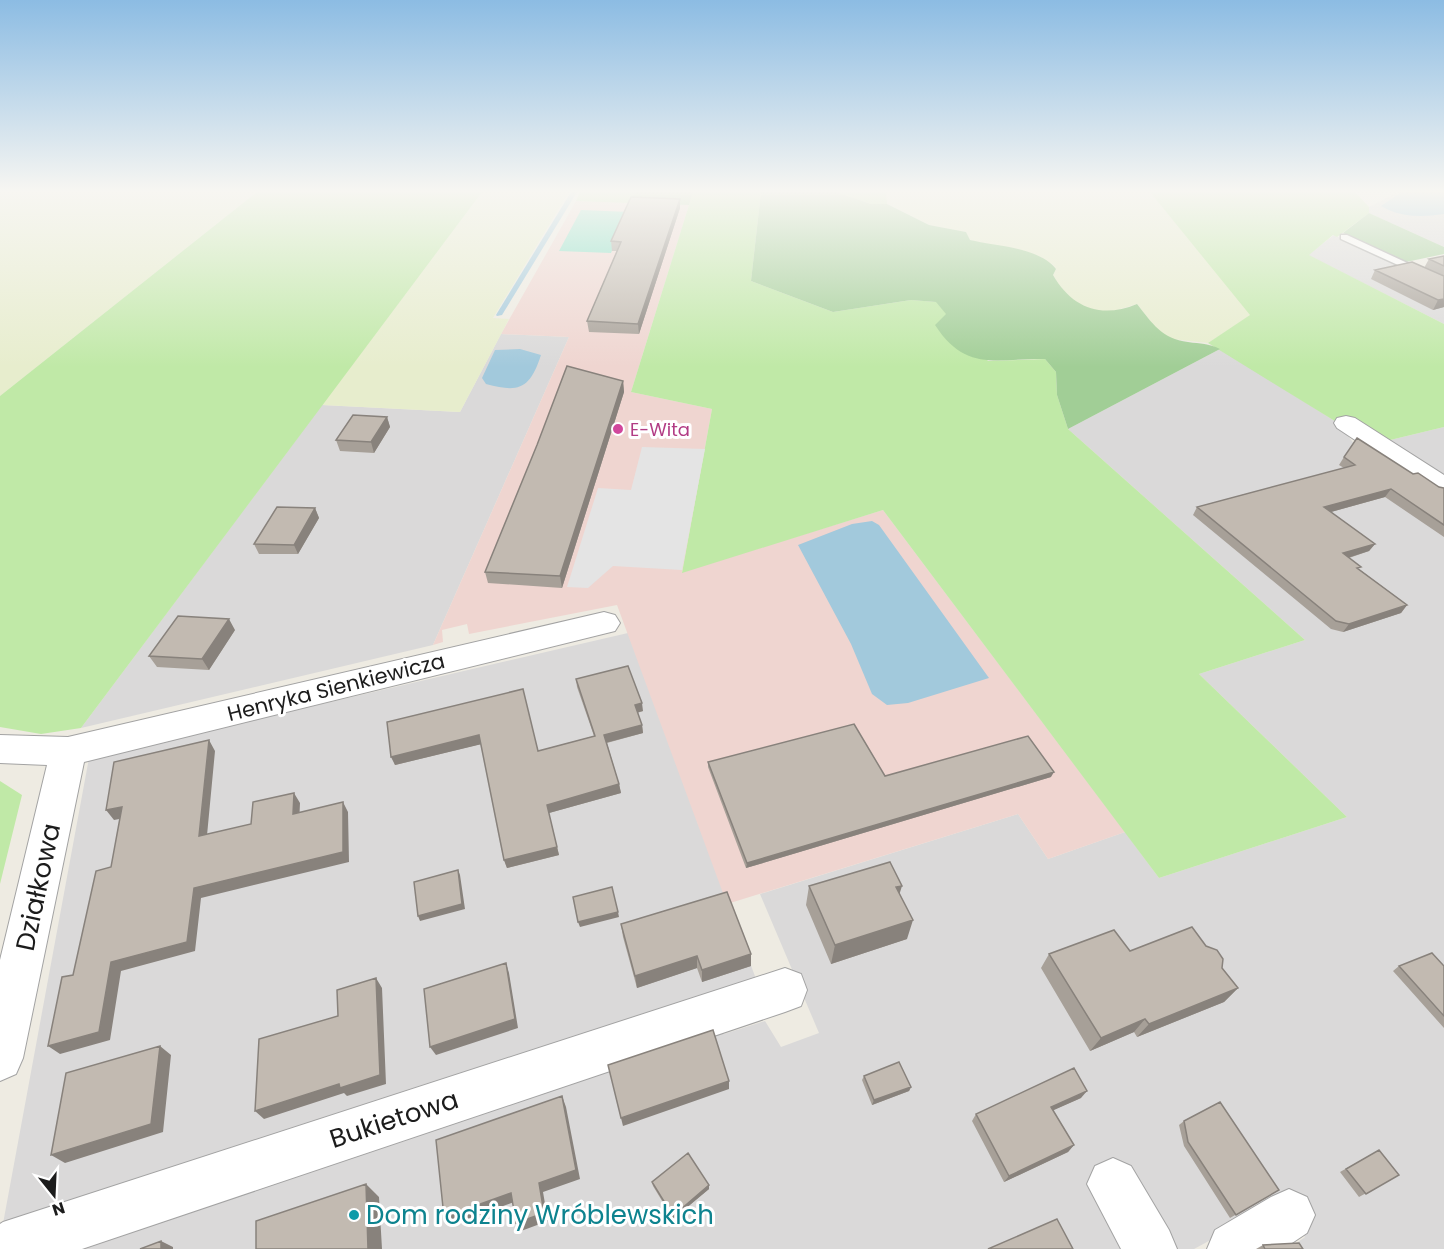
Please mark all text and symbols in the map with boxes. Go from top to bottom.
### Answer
place label: E-Wita [630,417,690,442]
marker: E-Wita [611,422,625,436]
street label: Henryka Sienkiewicza [224,646,448,728]
street label: Działkowa [7,820,69,954]
street label: Bukietowa [325,1081,463,1157]
north arrow [24,1165,84,1225]
text: N [49,1196,68,1222]
place label: Dom rodziny Wróblewskich [366,1197,714,1233]
marker: Dom rodziny Wróblewskich [347,1208,361,1222]

